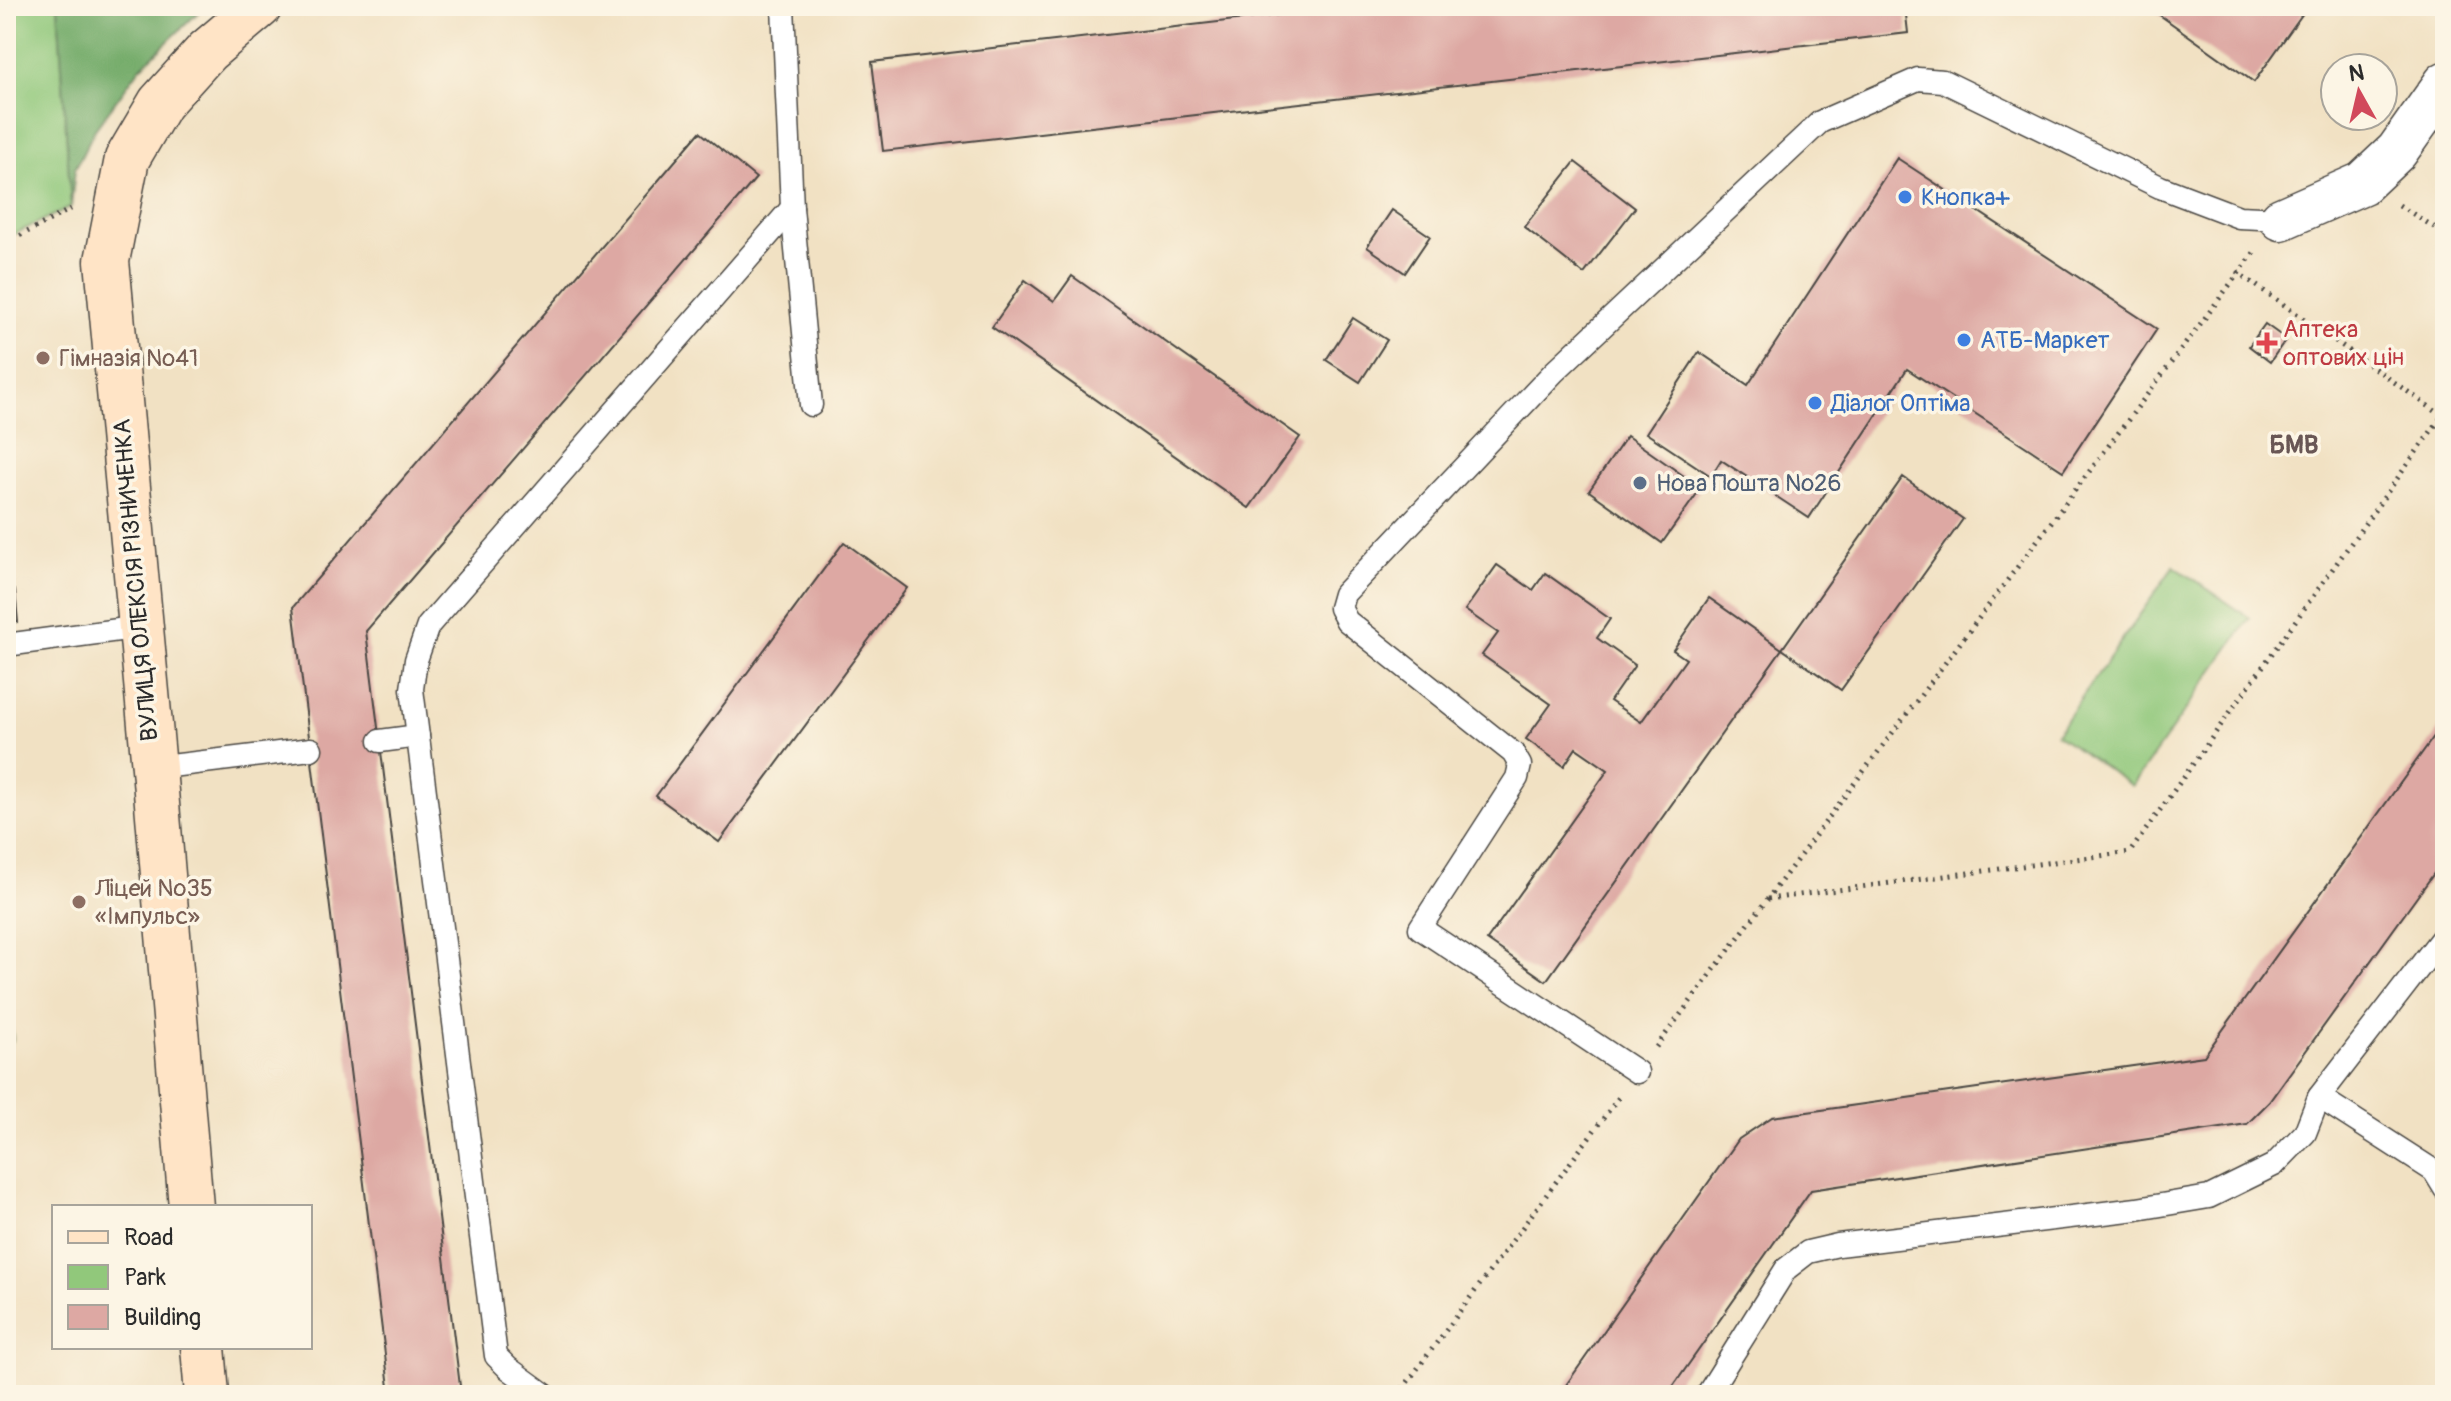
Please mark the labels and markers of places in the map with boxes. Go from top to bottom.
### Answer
place label: Кнопка+ [1921,183,2010,212]
marker: Кнопка+ [1896,188,1914,206]
place label: Аптека оптових цін [2283,315,2404,372]
place label: АТБ-Маркет [1980,326,2110,355]
marker: АТБ-Маркет [1955,331,1973,349]
marker: Аптека оптових цін [2258,334,2276,352]
place label: Гімназія №41 [59,344,198,373]
marker: Гімназія №41 [34,349,52,367]
place label: Діалог Оптіма [1830,389,1970,418]
marker: Діалог Оптіма [1806,394,1824,412]
place label: Нова Пошта №26 [1656,469,1841,498]
marker: Нова Пошта №26 [1631,474,1649,492]
place label: Ліцей №35 «Імпульс» [94,874,213,931]
marker: Ліцей №35 «Імпульс» [70,893,88,911]

